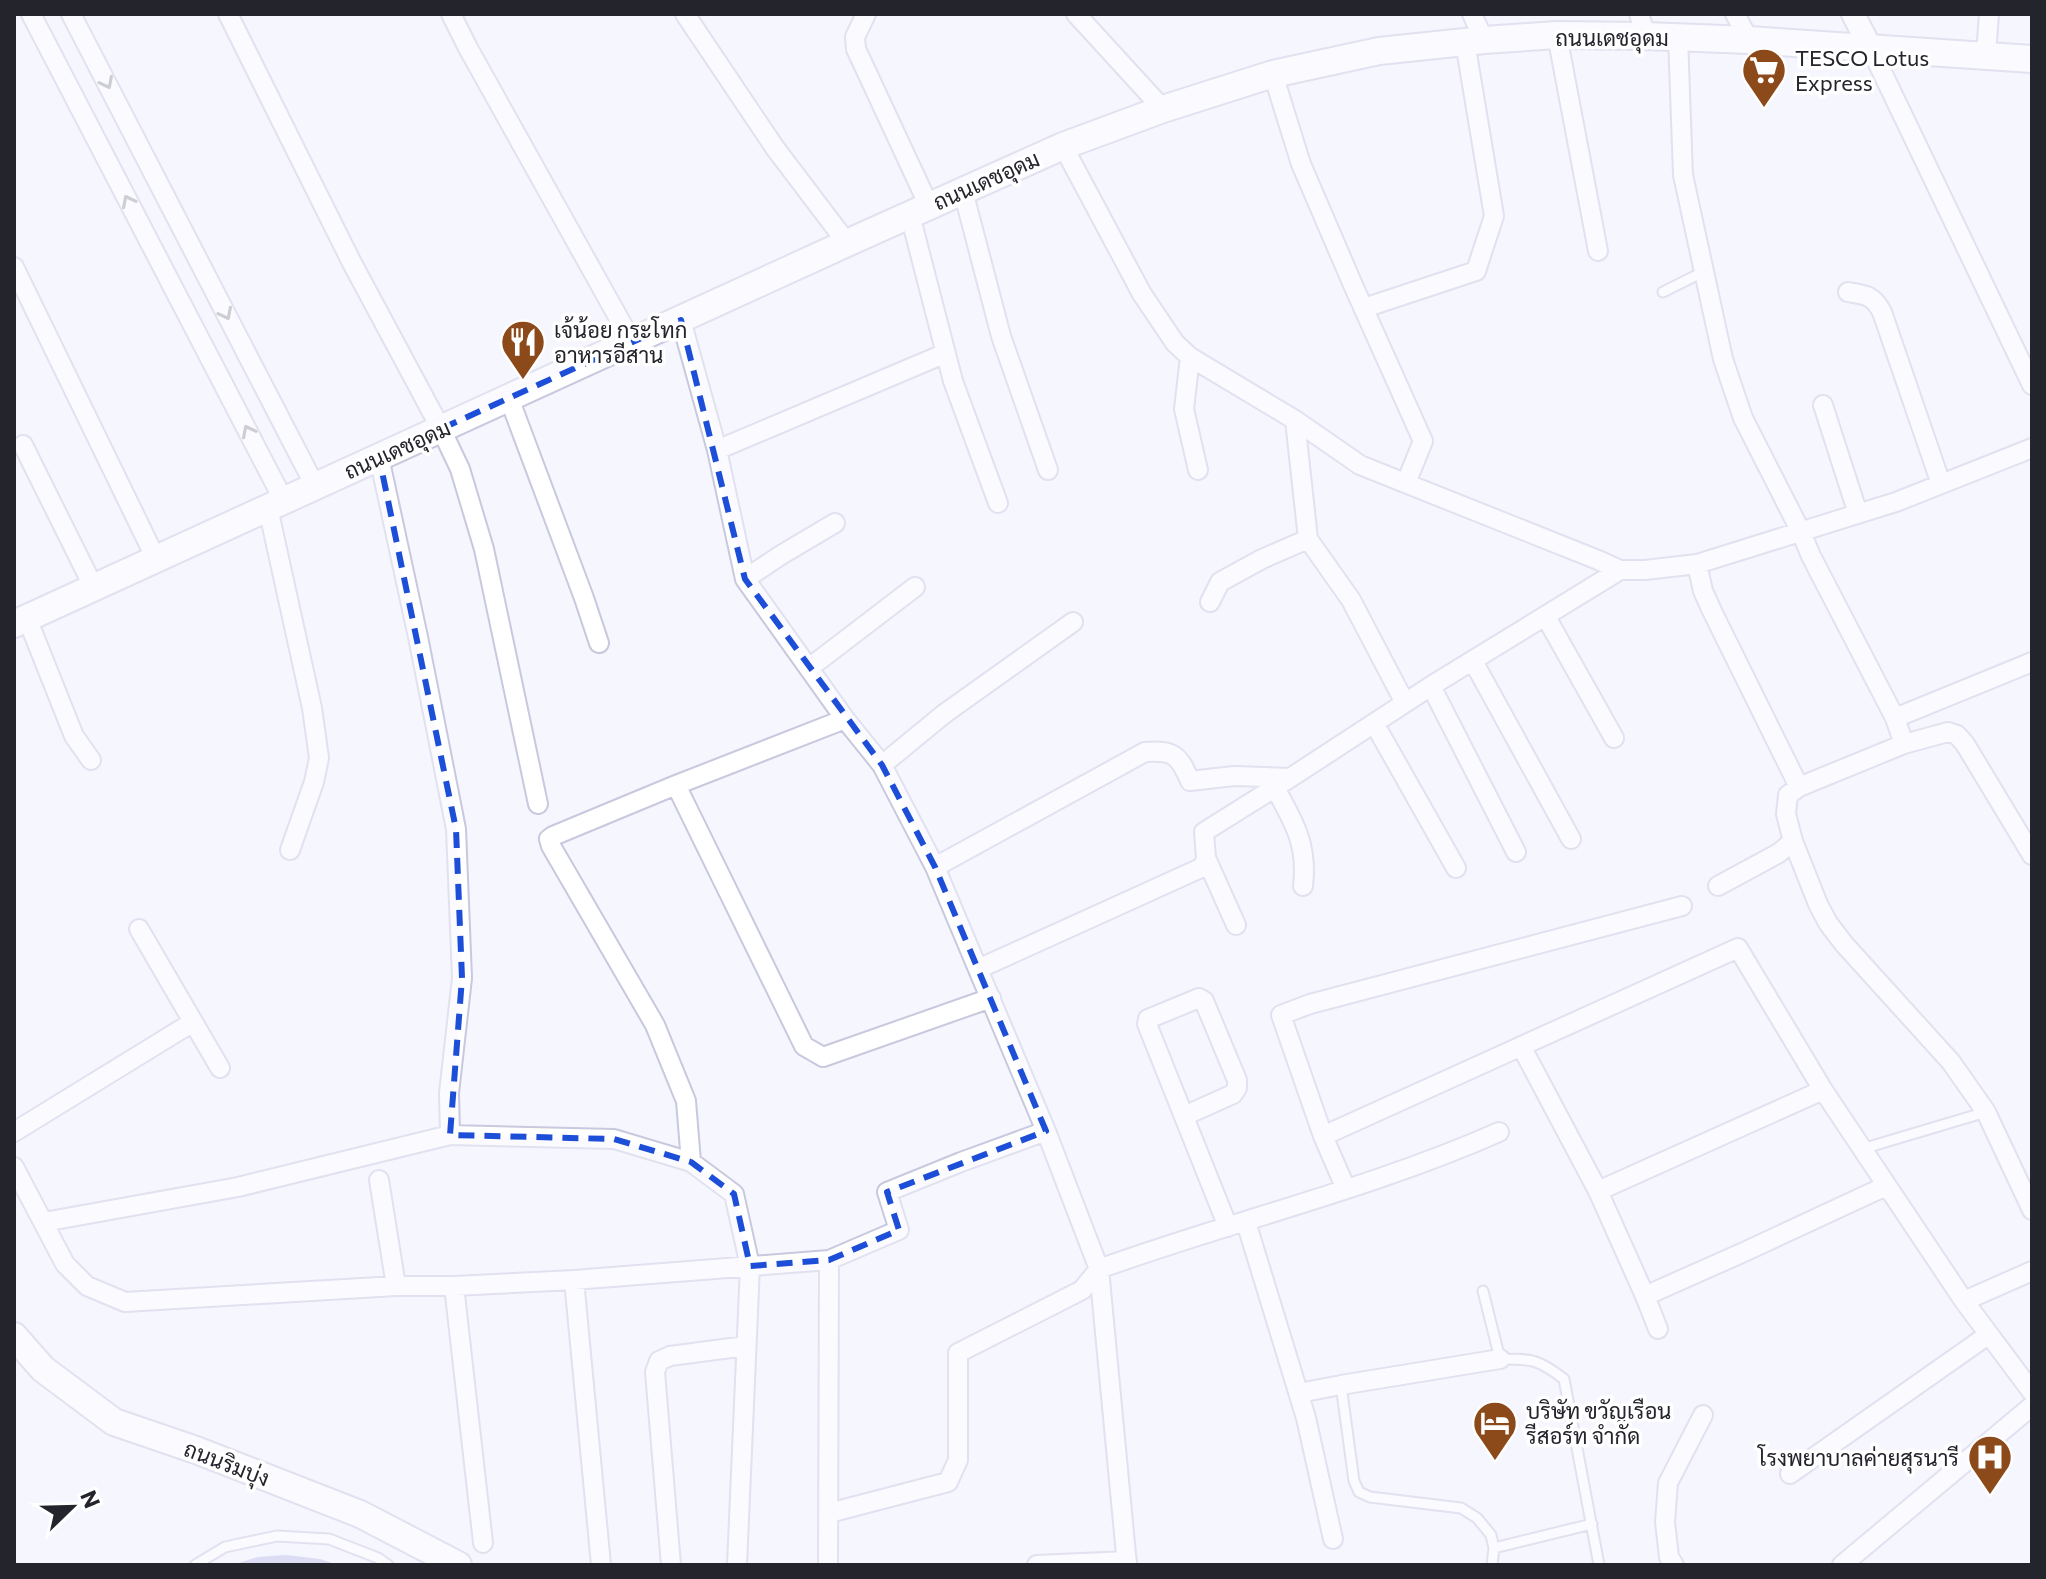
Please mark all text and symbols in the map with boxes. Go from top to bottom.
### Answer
street label: ถนนเดชอุดม [1555,24,1669,54]
place label: TESCO Lotus Express [1795,44,1929,96]
supermarket icon: TESCO Lotus Express [1740,46,1788,109]
one-way arrow [97,75,112,90]
street label: ถนนเดชอุดม [929,145,1045,218]
one-way arrow [122,194,137,209]
one-way arrow [217,306,232,321]
place label: เจ้น้อย กระโทก อาหารอีสาน [554,316,687,368]
restaurant icon: เจ้น้อย กระโทก อาหารอีสาน [499,318,547,381]
street label: ถนนเดชอุดม [340,414,456,487]
one-way arrow [242,425,257,440]
place label: บริษัท ขวัญเรือน รีสอร์ท จำกัด [1525,1397,1671,1449]
hotel icon: บริษัท ขวัญเรือน รีสอร์ท จำกัด [1471,1399,1519,1462]
hospital icon: โรงพยาบาลค่ายสุรนารี [1966,1433,2014,1496]
street label: ถนนริมบุ่ง [179,1434,273,1494]
place label: โรงพยาบาลค่ายสุรนารี [1757,1444,1959,1474]
north arrow [32,1467,112,1547]
text: N [75,1486,107,1512]

